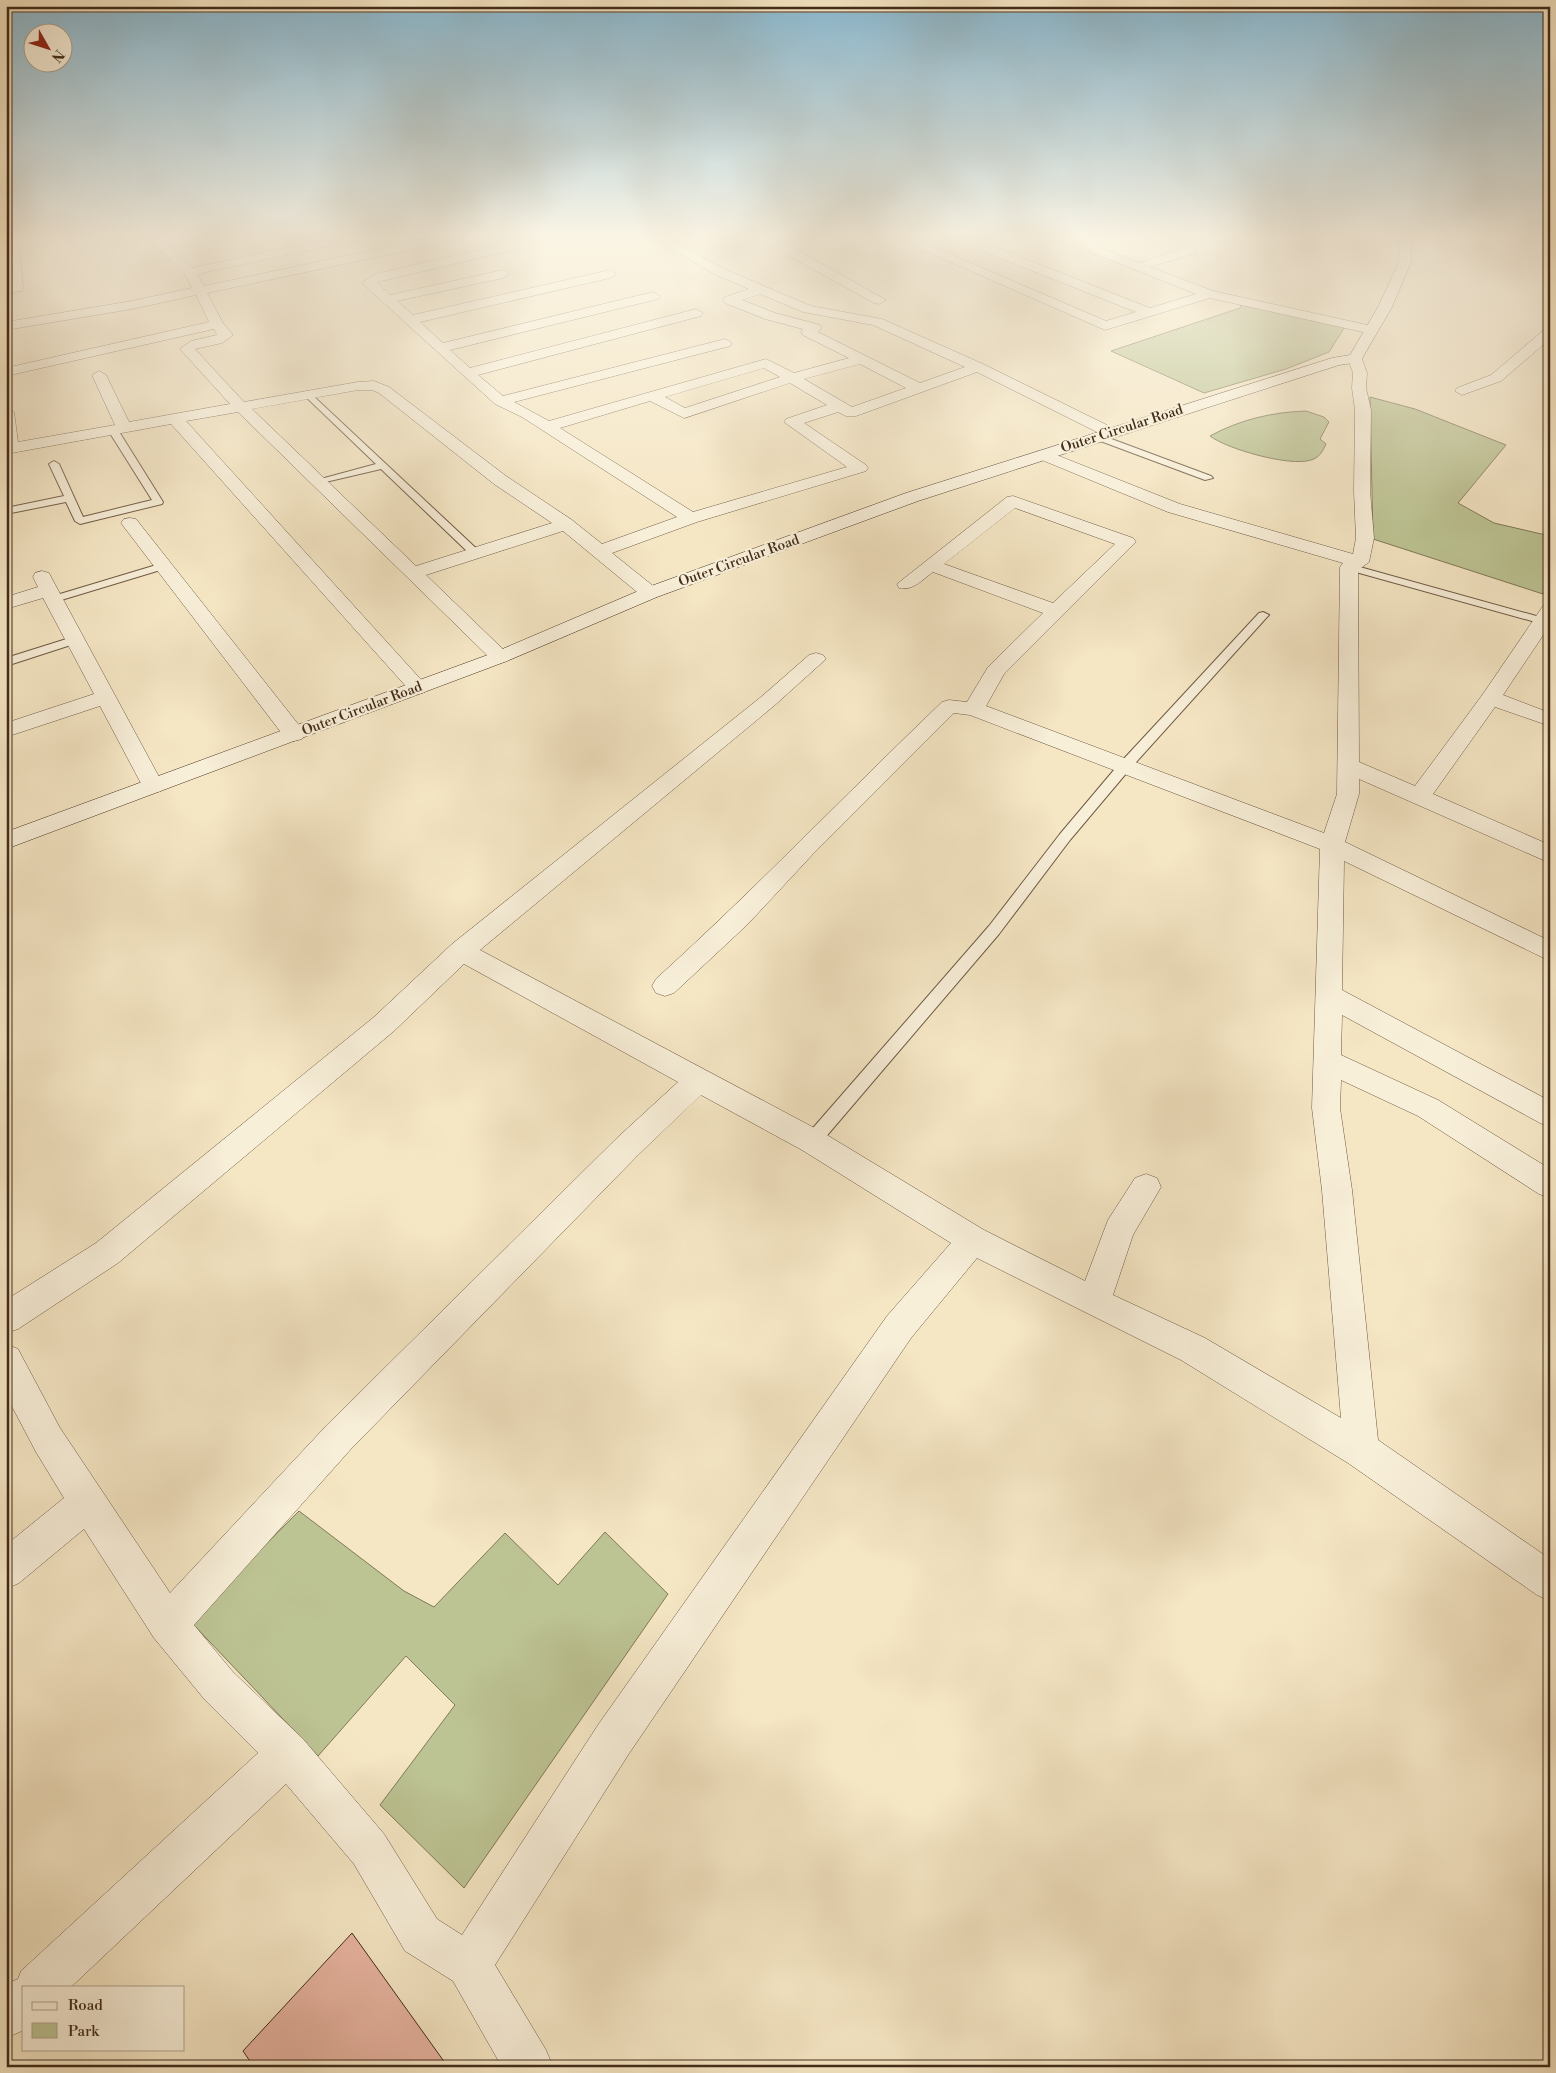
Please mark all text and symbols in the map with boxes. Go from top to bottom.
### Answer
north arrow [22,22,72,72]
text: N [47,46,68,66]
street label: Outer Circular Road [1059,401,1185,457]
street label: Outer Circular Road [676,531,802,591]
street label: Outer Circular Road [299,678,425,740]
legend [22,1986,185,2050]
text: Road [68,1996,103,2015]
text: Park [68,2022,100,2041]

